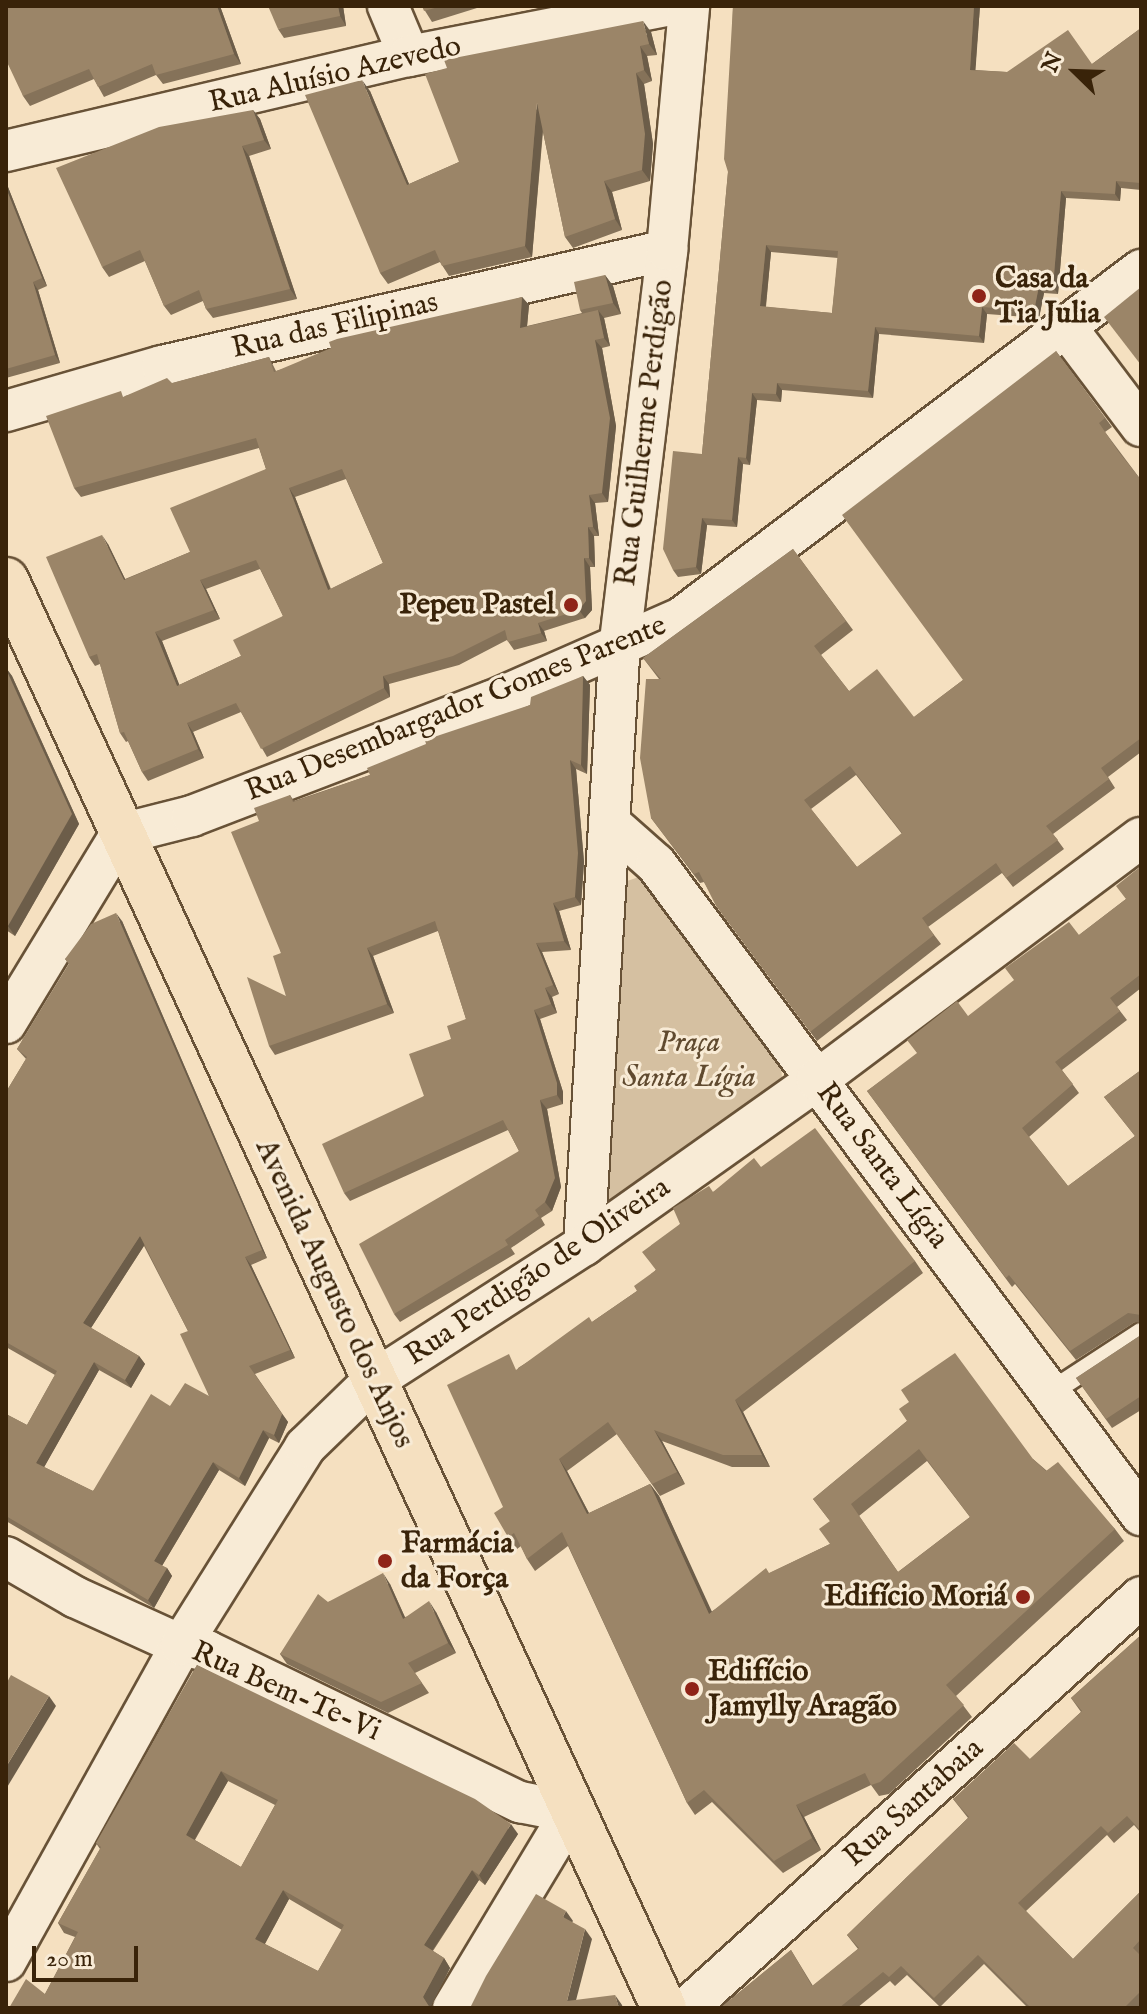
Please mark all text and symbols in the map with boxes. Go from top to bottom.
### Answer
street label: Rua Aluísio Azevedo [205,28,465,122]
north arrow [1035,32,1115,112]
text: N [1036,48,1070,77]
place label: Casa da Tia Julia [995,261,1101,332]
street label: Rua Guilherme Perdigão [608,278,682,588]
street label: Rua das Filipinas [228,285,442,367]
marker: Casa da Tia Julia [970,287,988,305]
place label: Pepeu Pastel [399,587,555,623]
marker: Pepeu Pastel [562,596,580,614]
street label: Rua Desembargador Gomes Parente [240,608,672,810]
park label: Praça Santa Lígia [622,1025,756,1096]
street label: Rua Santa Lígia [808,1076,956,1256]
street label: Avenida Augusto dos Anjos [247,1134,421,1454]
street label: Rua Perdigão de Oliveira [399,1170,677,1374]
place label: Farmácia da Força [401,1526,514,1596]
marker: Farmácia da Força [376,1552,394,1570]
place label: Edifício Moriá [824,1579,1007,1615]
marker: Edifício Moriá [1014,1588,1032,1606]
street label: Rua Bem-Te-Vi [186,1634,386,1750]
place label: Edifício Jamylly Aragão [708,1654,897,1724]
marker: Edifício Jamylly Aragão [683,1680,701,1698]
street label: Rua Santabaia [837,1731,991,1875]
scale bar [36,1930,142,1980]
text: 20 m [46,1944,93,1975]

